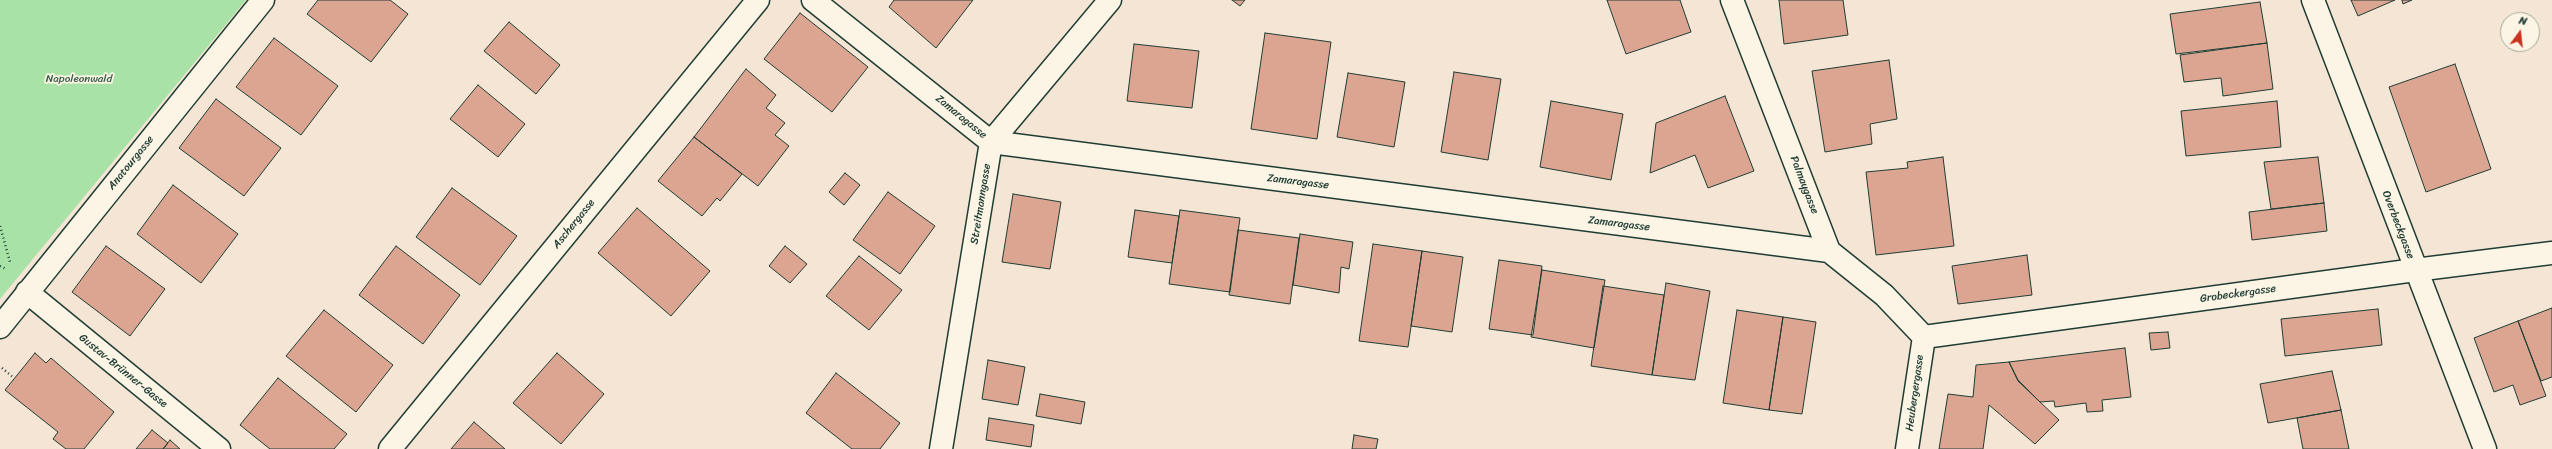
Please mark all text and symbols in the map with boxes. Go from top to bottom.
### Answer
text: N [2517,11,2529,31]
north arrow [2500,12,2540,52]
park label: Napoleonwald [46,72,112,86]
street label: Zamaragasse [933,92,989,142]
street label: Anatourgasse [105,133,157,193]
street label: Palmaygasse [1787,154,1821,216]
street label: Streitmanngasse [968,163,994,245]
street label: Zamaragasse [1266,172,1330,192]
street label: Overbeckgasse [2379,189,2417,261]
street label: Aschergasse [550,197,598,251]
street label: Zamaragasse [1587,214,1651,234]
street label: Grobeckergasse [2199,282,2277,306]
street label: Gustav-Brünner-Gasse [76,331,170,411]
street label: Heubergergasse [1903,354,1927,432]

